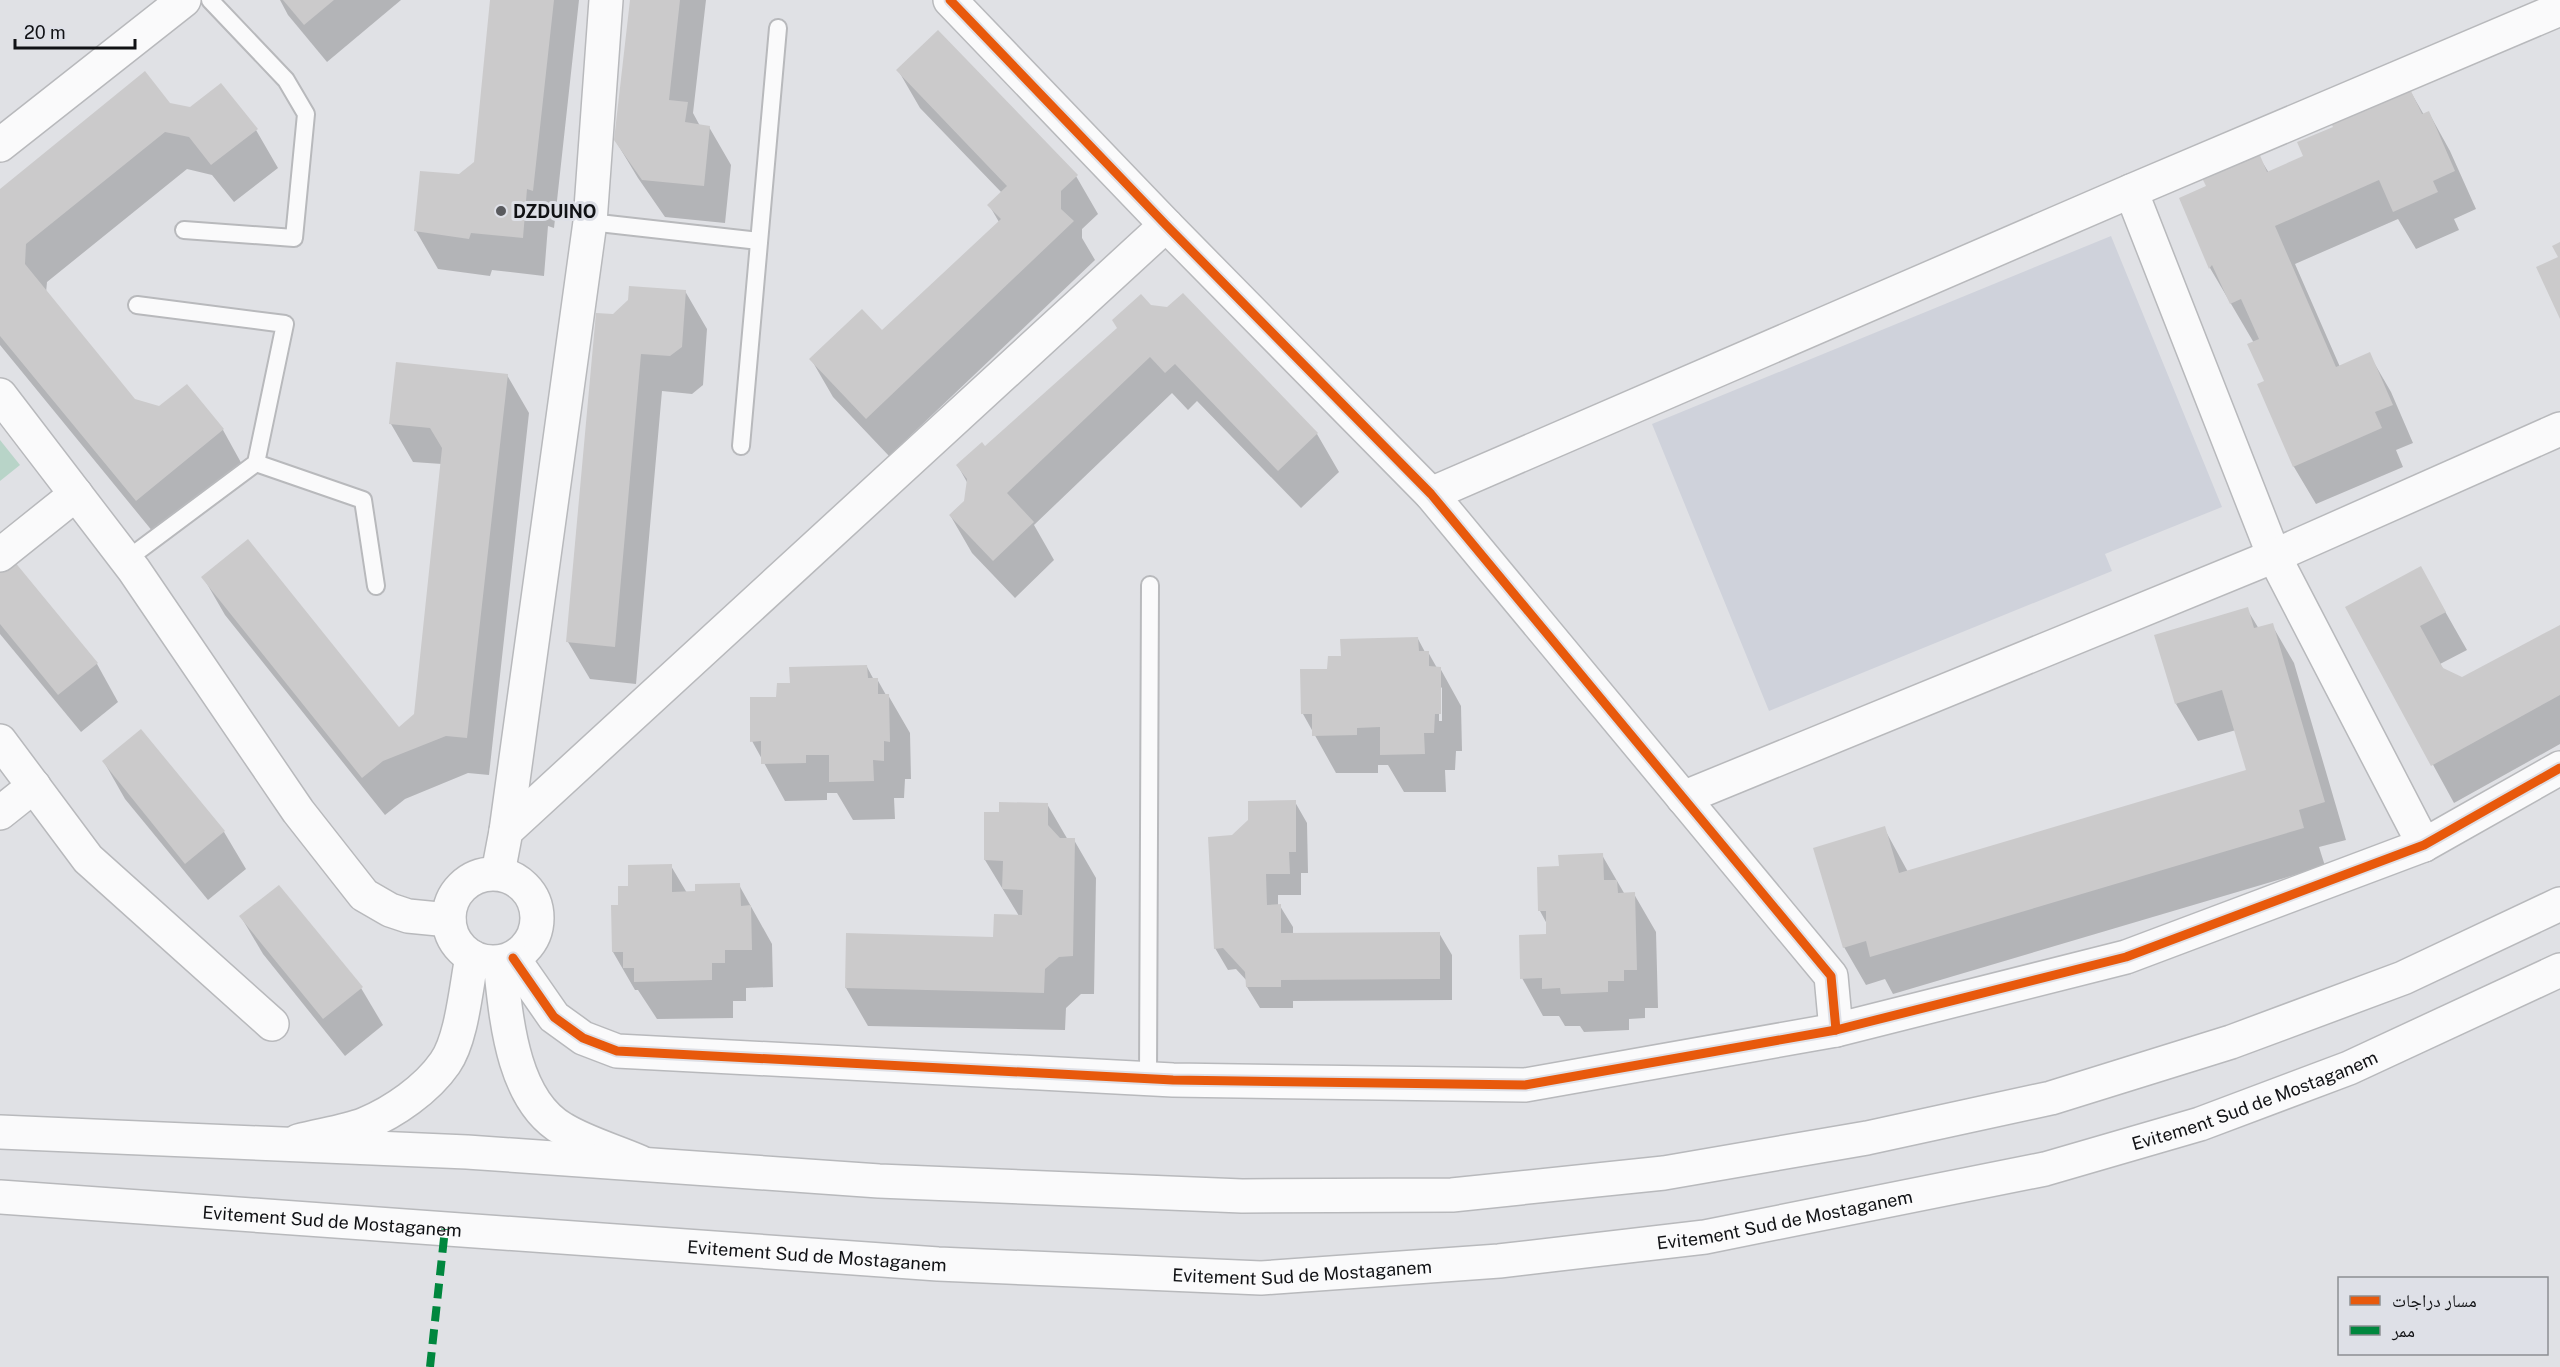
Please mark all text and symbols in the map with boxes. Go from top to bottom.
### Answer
scale bar [15,12,135,50]
text: 20 m [24,22,66,43]
place label: DZDUINO [513,201,597,222]
marker: DZDUINO [494,204,508,218]
street label: Evitement Sud de Mostaganem [2129,1046,2381,1154]
street label: Evitement Sud de Mostaganem [1655,1185,1914,1253]
street label: Evitement Sud de Mostaganem [202,1201,463,1240]
street label: Evitement Sud de Mostaganem [686,1236,947,1275]
street label: Evitement Sud de Mostaganem [1172,1255,1433,1288]
legend [2338,1277,2548,1355]
text: مسار دراجات [2392,1290,2477,1311]
text: ممر [2391,1320,2415,1341]

